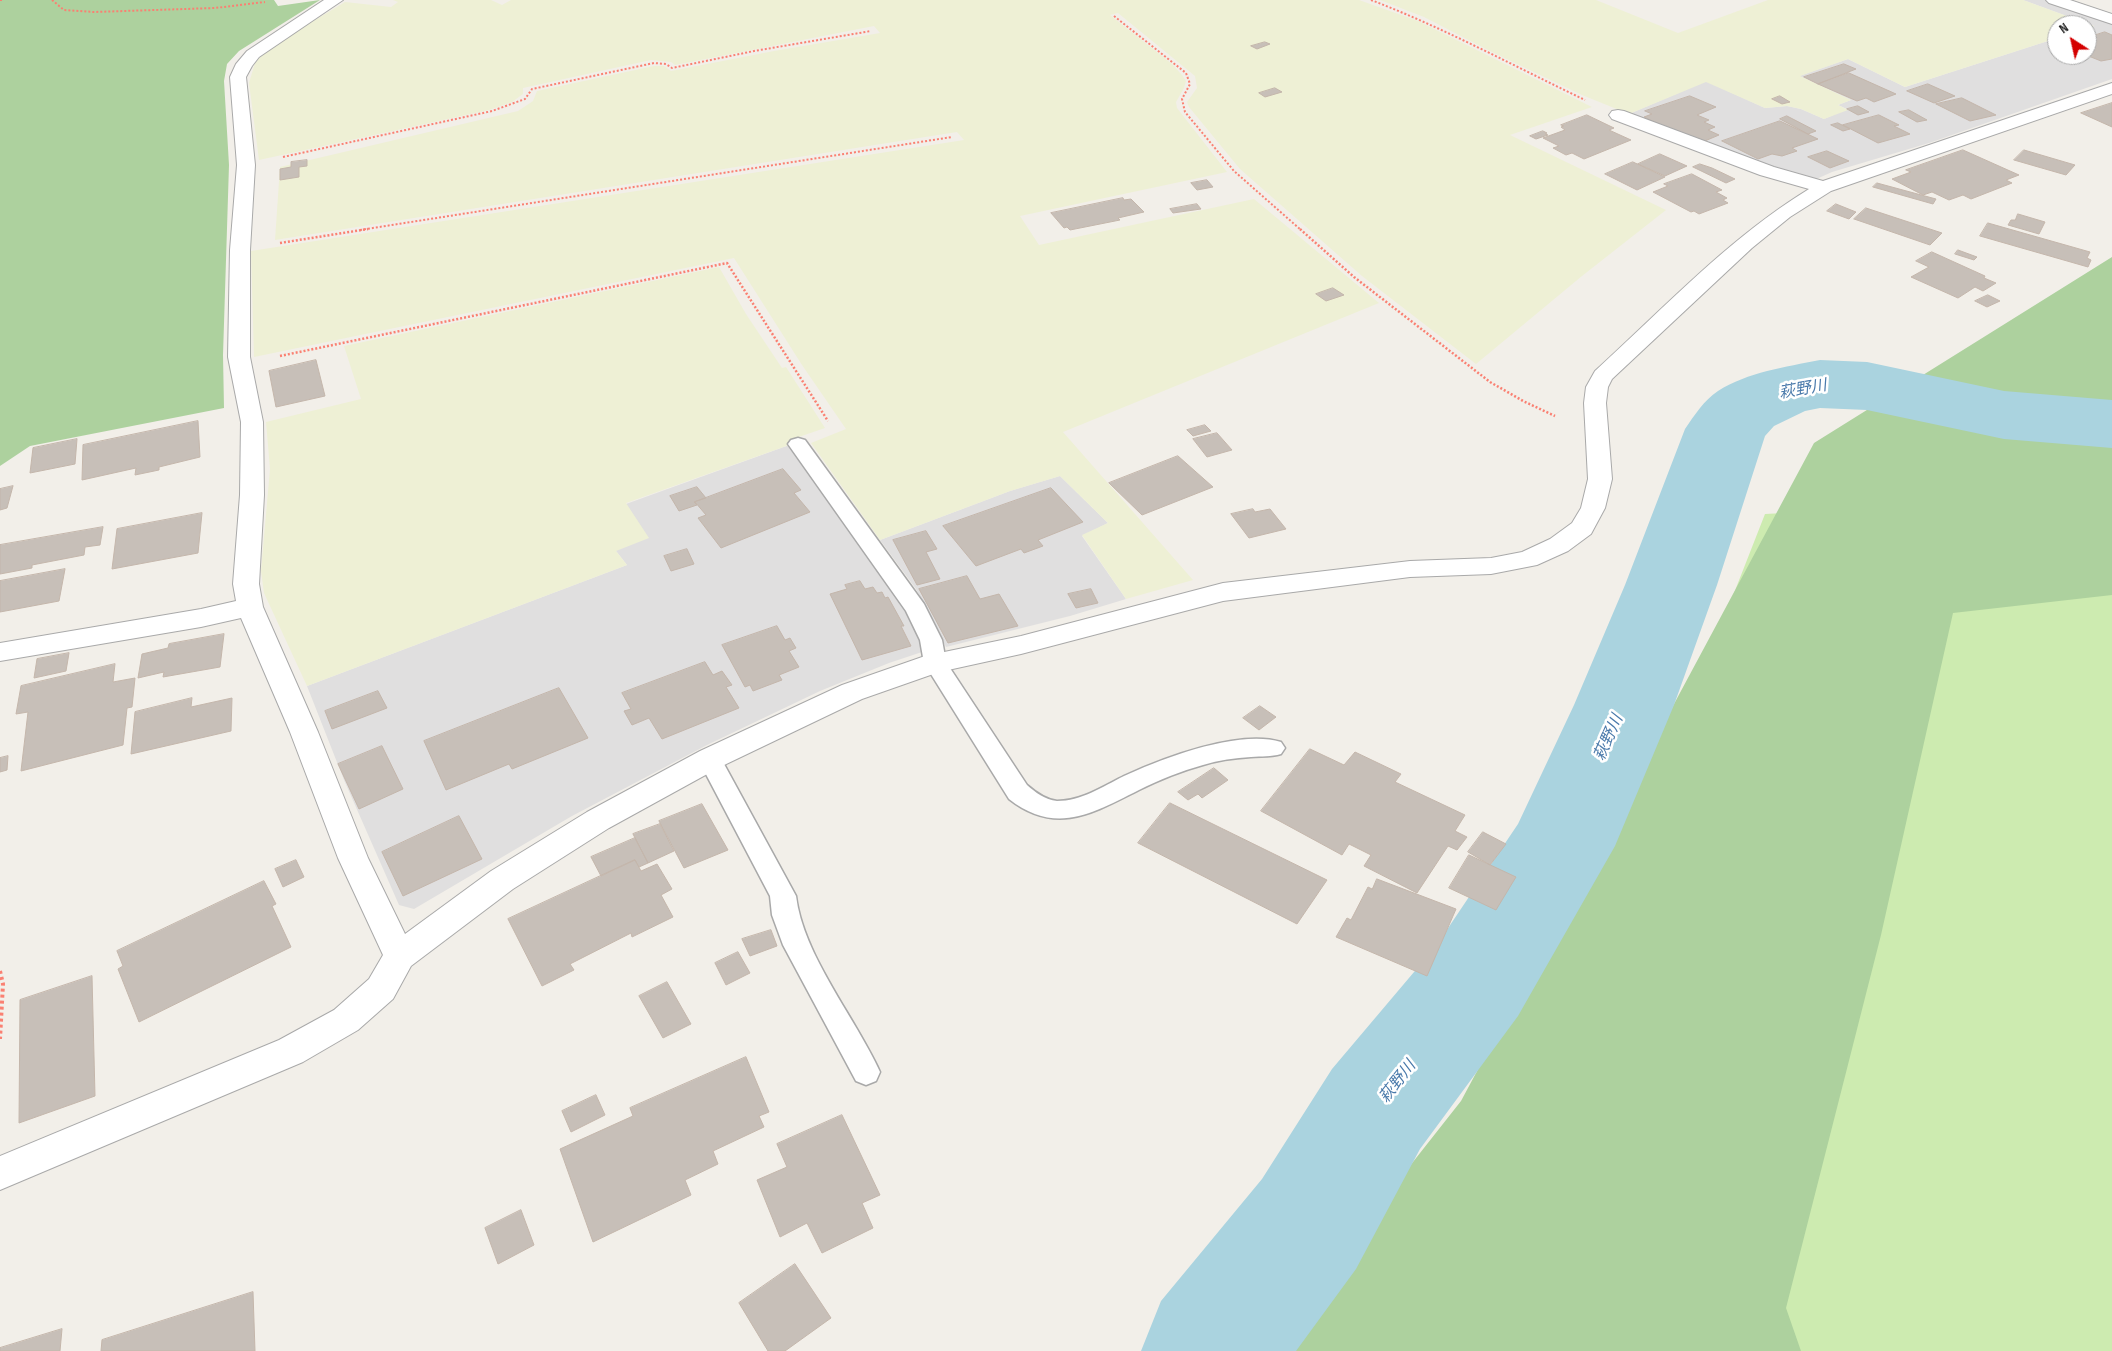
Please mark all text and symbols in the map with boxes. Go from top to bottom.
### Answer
north arrow [2047,15,2097,65]
text: N [2056,19,2072,37]
water label: 萩野川 [1778,376,1828,404]
water label: 萩野川 [1590,712,1628,764]
water label: 萩野川 [1376,1057,1420,1107]

